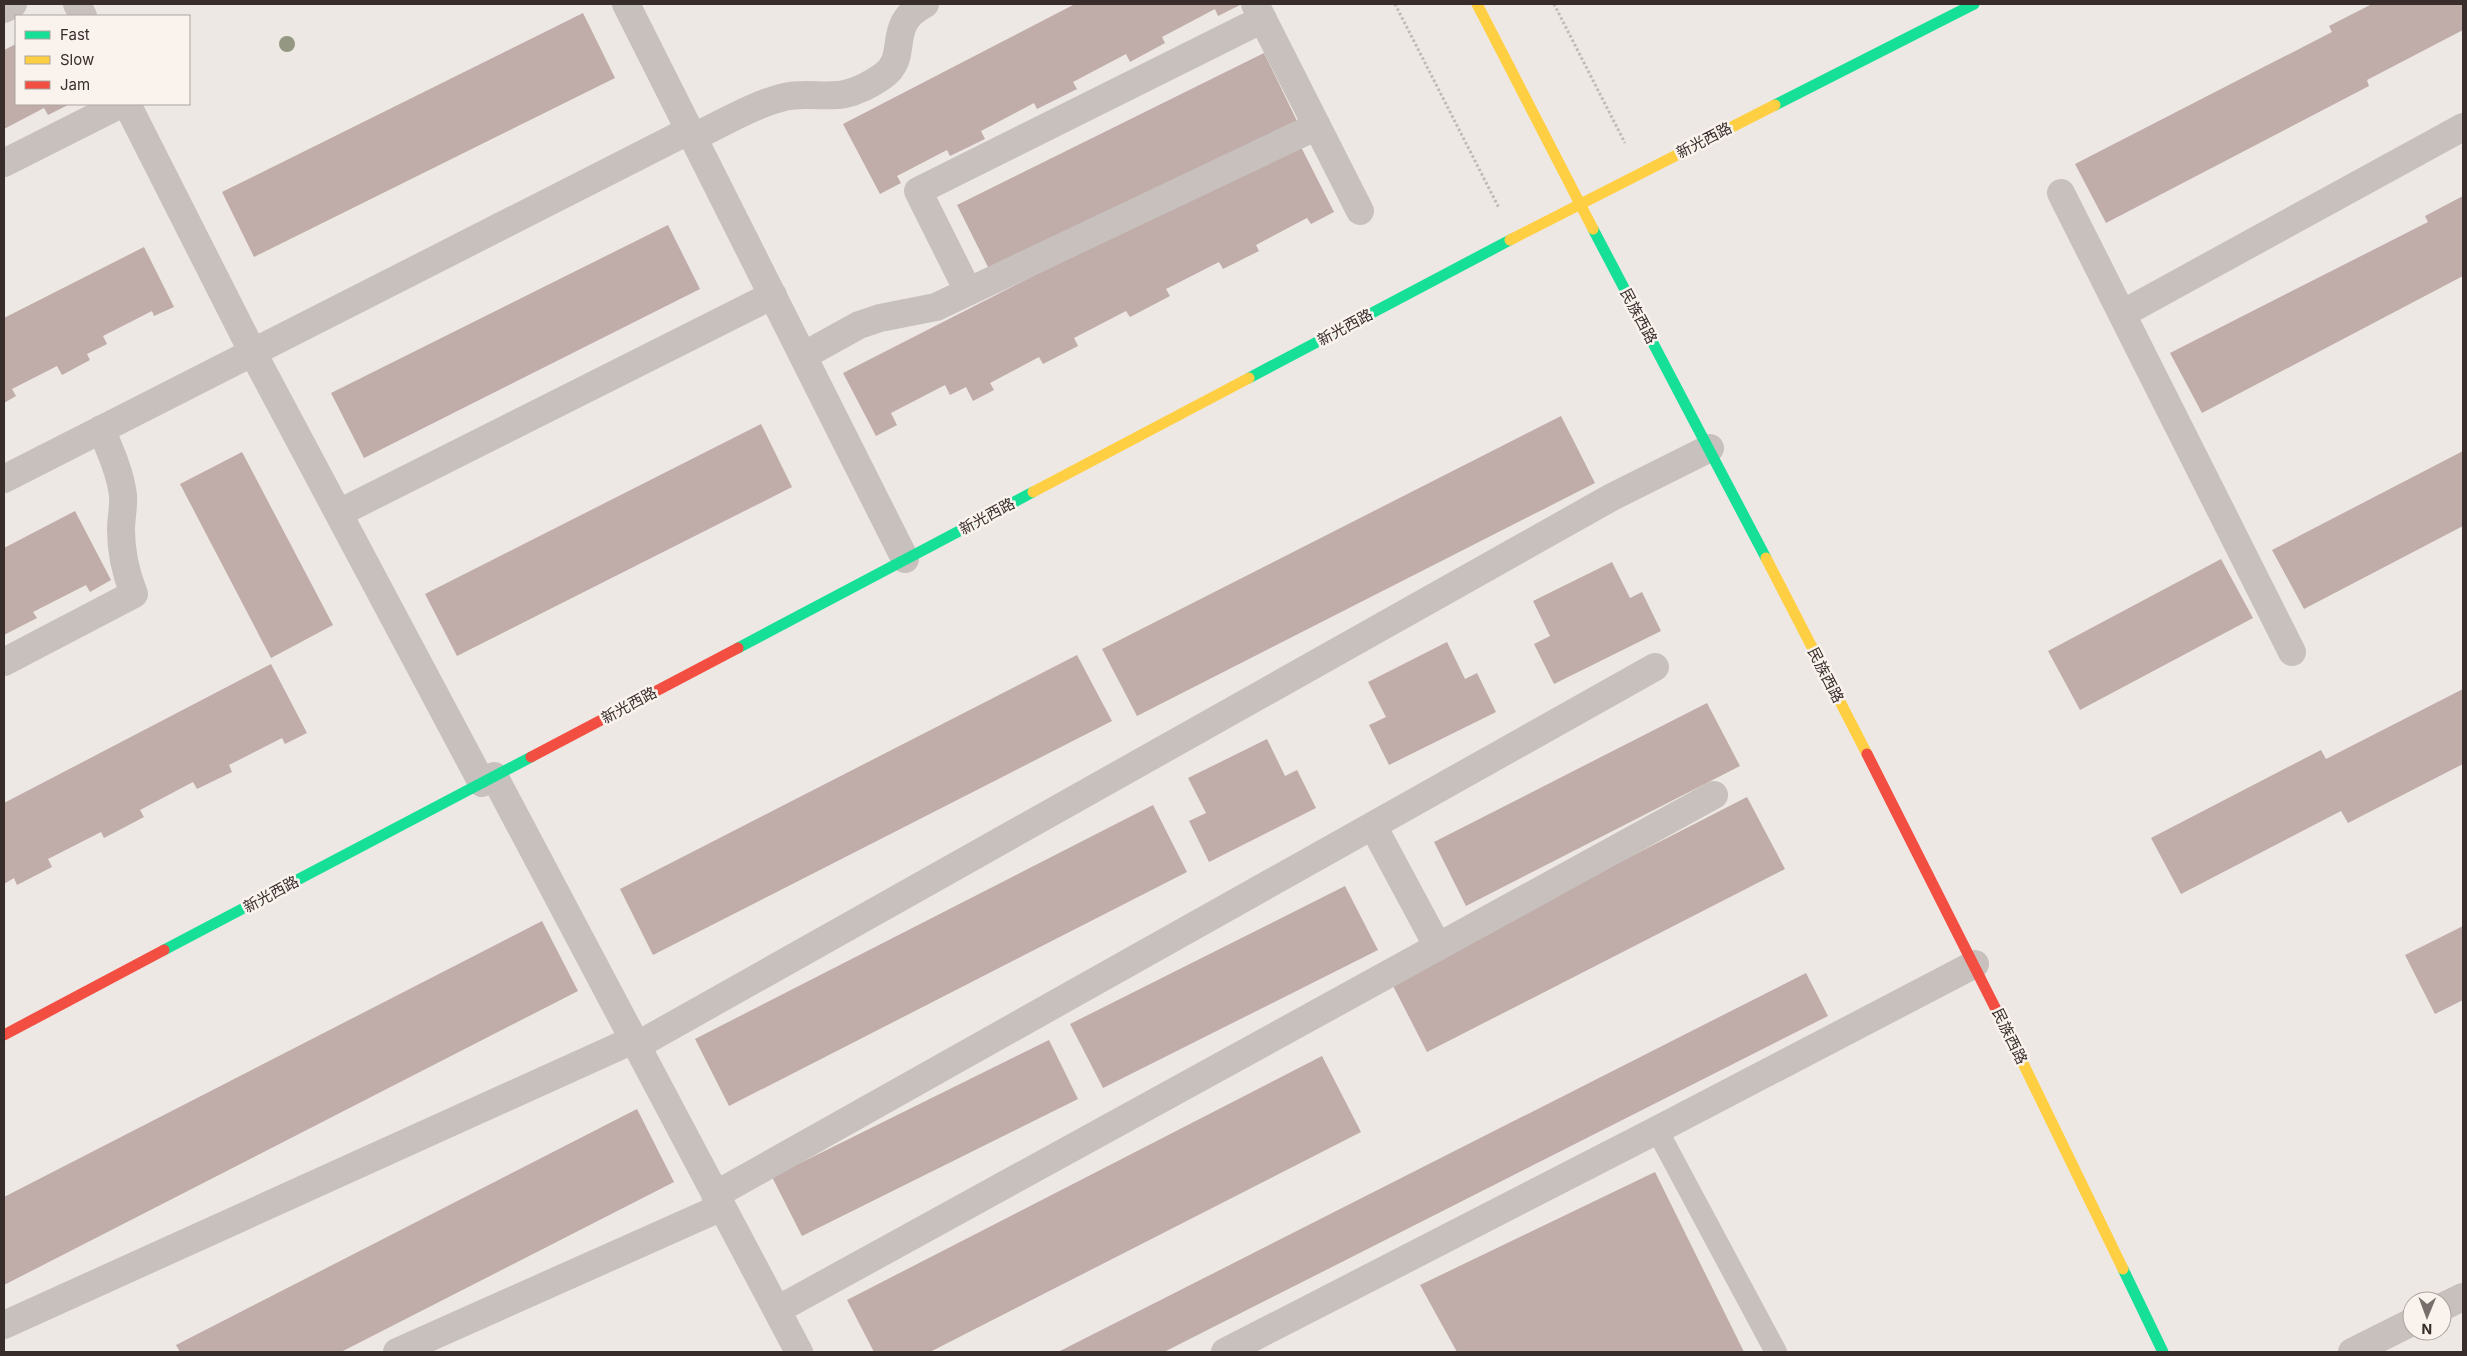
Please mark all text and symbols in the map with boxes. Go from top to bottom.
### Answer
legend [15,15,190,105]
text: Fast [60,25,90,44]
text: Slow [60,50,94,69]
text: Jam [60,75,90,94]
street label: 新光西路 [1673,118,1735,162]
street label: 民族西路 [1617,285,1661,347]
street label: 新光西路 [1314,305,1376,349]
street label: 新光西路 [956,494,1018,538]
street label: 民族西路 [1804,644,1848,706]
street label: 新光西路 [598,683,660,727]
street label: 新光西路 [240,872,302,916]
street label: 民族西路 [1988,1005,2032,1067]
north arrow [2402,1291,2452,1341]
text: N [2421,1321,2432,1338]

